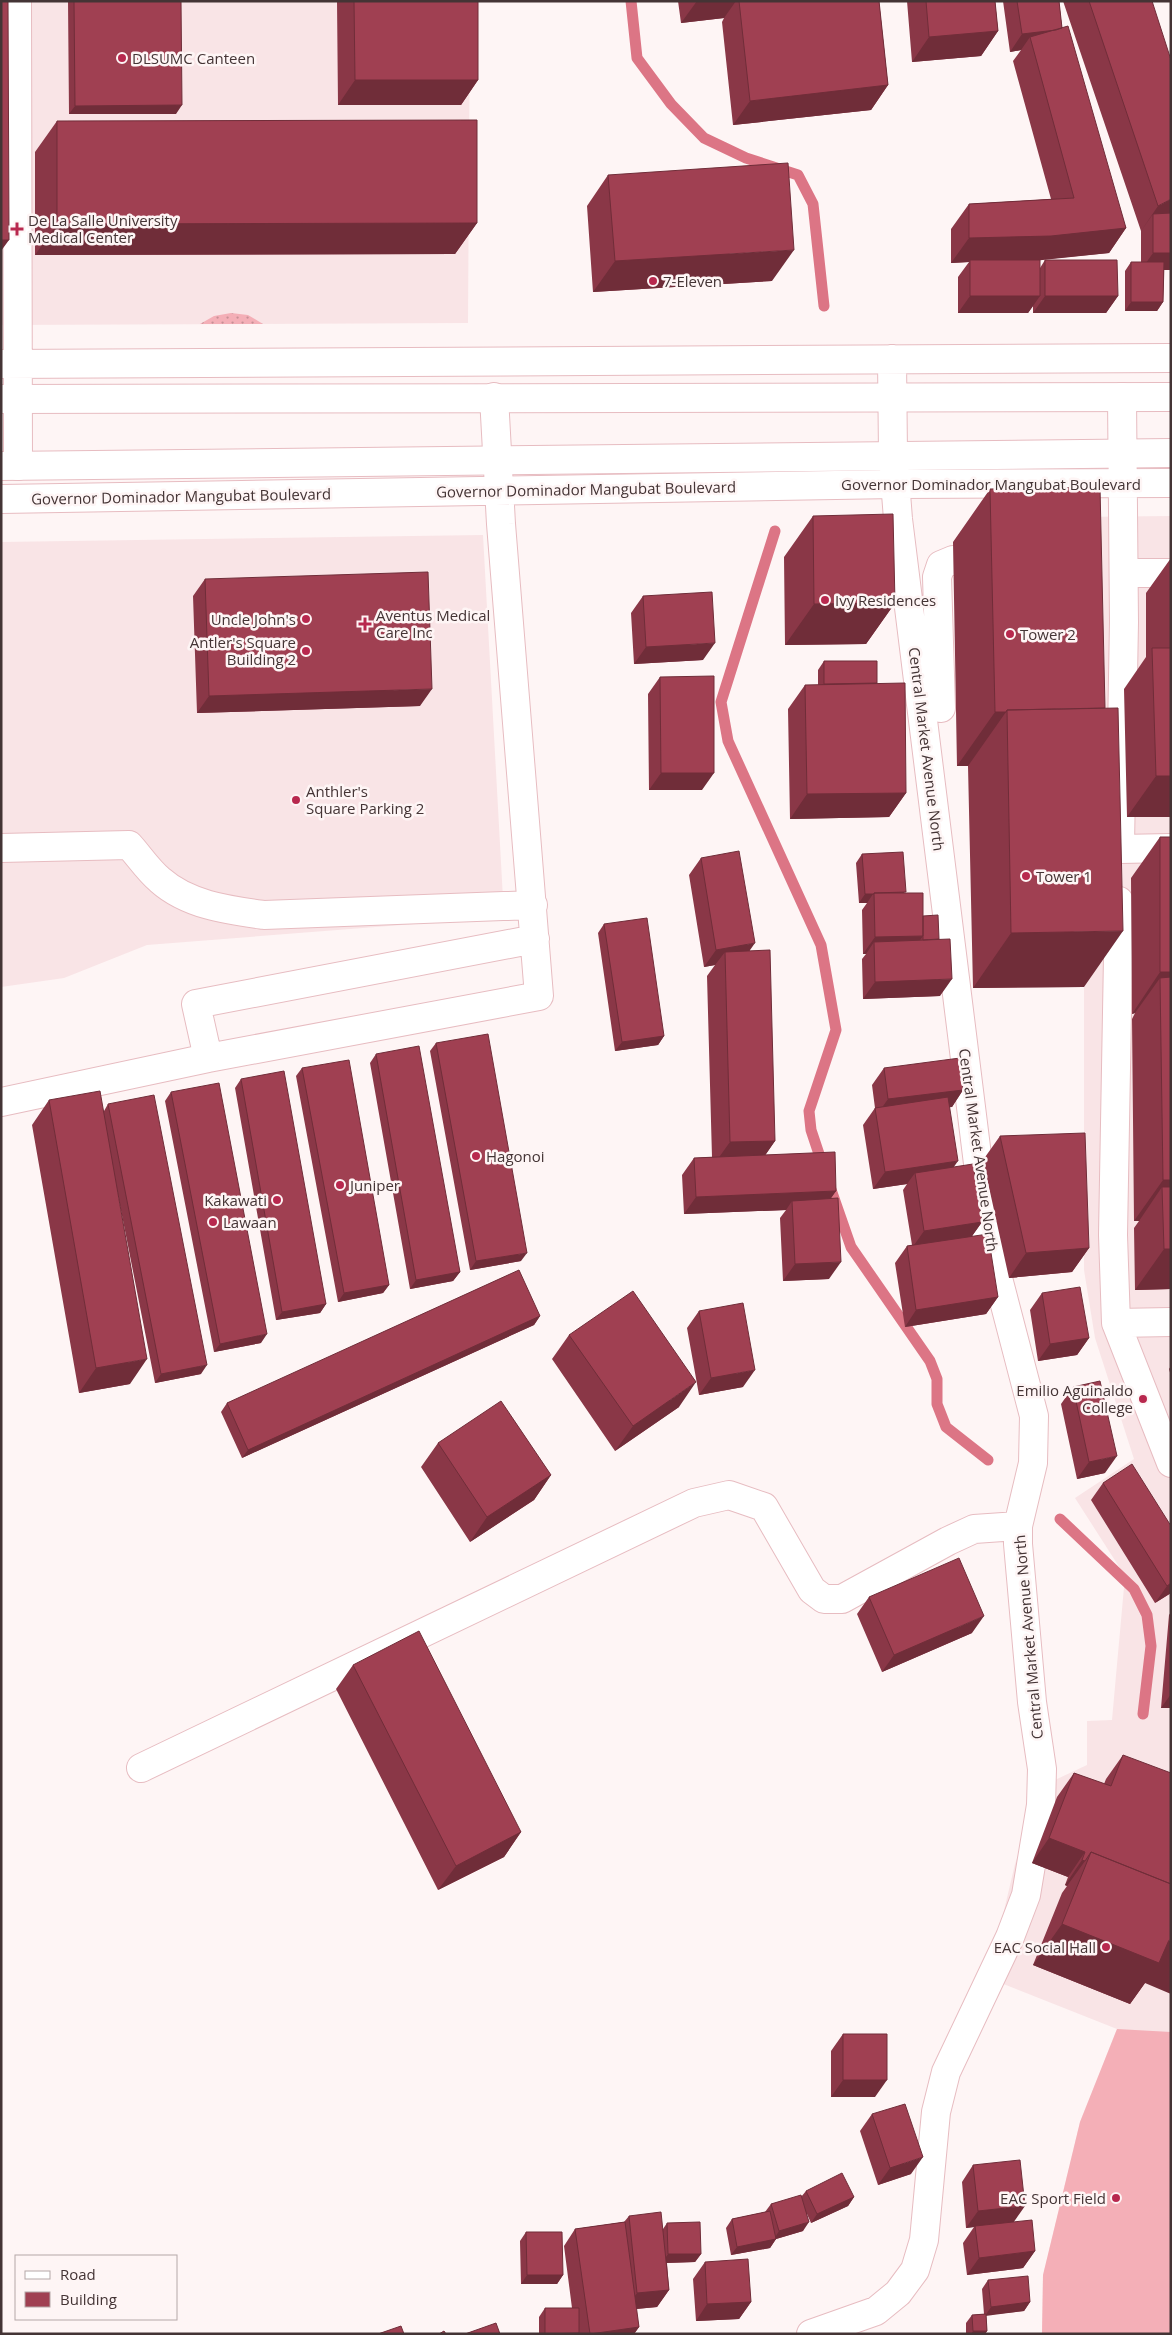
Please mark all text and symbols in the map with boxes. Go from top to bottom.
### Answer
place label: DLSUMC Canteen [132,48,255,68]
marker: DLSUMC Canteen [116,52,128,64]
place label: De La Salle University Medical Center [28,210,178,247]
marker: De La Salle University Medical Center [10,222,24,236]
place label: 7-Eleven [663,271,722,291]
marker: 7-Eleven [647,275,659,287]
street label: Governor Dominador Mangubat Boulevard [841,474,1141,494]
street label: Governor Dominador Mangubat Boulevard [436,476,736,502]
street label: Governor Dominador Mangubat Boulevard [31,483,331,509]
place label: Ivy Residences [835,590,936,610]
marker: Ivy Residences [819,594,831,606]
place label: Aventus Medical Care Inc [376,605,490,642]
place label: Uncle John's [211,609,296,629]
marker: Uncle John's [300,613,312,625]
marker: Aventus Medical Care Inc [358,617,372,631]
place label: Tower 2 [1020,624,1076,644]
marker: Tower 2 [1004,628,1016,640]
place label: Antler's Square Building 2 [190,632,296,669]
marker: Antler's Square Building 2 [300,645,312,657]
street label: Central Market Avenue North [905,646,949,852]
place label: Anthler's Square Parking 2 [306,781,424,818]
marker: Anthler's Square Parking 2 [290,794,302,806]
place label: Tower 1 [1036,866,1092,886]
marker: Tower 1 [1020,870,1032,882]
street label: Central Market Avenue North [955,1047,1003,1253]
place label: Hagonoi [486,1146,545,1166]
marker: Hagonoi [470,1150,482,1162]
place label: Juniper [348,1175,400,1195]
marker: Juniper [334,1179,346,1191]
place label: Kakawati [204,1190,267,1210]
marker: Kakawati [271,1194,283,1206]
place label: Lawaan [223,1212,277,1232]
marker: Lawaan [207,1216,219,1228]
place label: Emilio Aguinaldo College [1016,1380,1133,1417]
marker: Emilio Aguinaldo College [1137,1393,1149,1405]
street label: Central Market Avenue North [1009,1534,1047,1740]
place label: EAC Social Hall [994,1937,1096,1957]
marker: EAC Social Hall [1100,1941,1112,1953]
place label: EAC Sport Field [1000,2188,1106,2208]
marker: EAC Sport Field [1110,2192,1122,2204]
legend [15,2255,178,2320]
text: Road [60,2264,96,2284]
text: Building [60,2289,117,2309]

